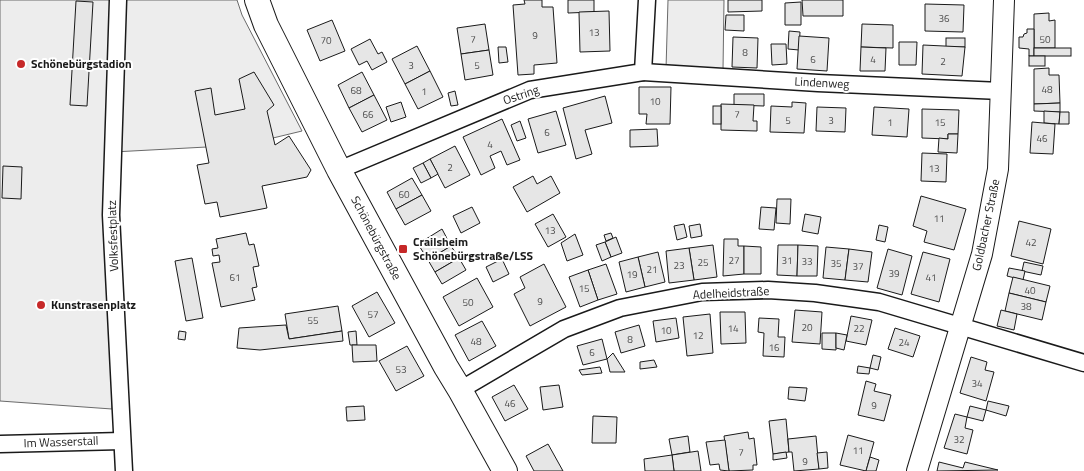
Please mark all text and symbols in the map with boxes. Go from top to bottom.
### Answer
house number: 36 [938,11,950,26]
house number: 13 [588,25,600,40]
house number: 9 [532,28,538,43]
house number: 7 [470,32,476,47]
house number: 50 [1039,32,1051,47]
house number: 70 [320,33,332,48]
house number: 8 [742,45,748,60]
house number: 6 [810,52,816,67]
house number: 4 [870,52,876,67]
place label: Schönebürgstadion [31,54,132,73]
house number: 2 [940,54,946,69]
marker: Schönebürgstadion [15,58,27,70]
house number: 3 [408,58,414,73]
house number: 5 [474,58,480,73]
street label: Lindenweg [794,72,850,93]
street label: Ostring [500,80,541,110]
house number: 48 [1041,82,1053,97]
house number: 68 [350,83,362,98]
house number: 1 [421,84,427,99]
house number: 10 [649,94,661,109]
house number: 66 [362,107,374,122]
house number: 7 [734,107,740,122]
house number: 5 [785,113,791,128]
house number: 3 [828,113,834,128]
house number: 1 [887,115,893,130]
house number: 15 [934,115,946,130]
house number: 6 [544,125,550,140]
house number: 46 [1036,131,1048,146]
house number: 4 [487,137,493,152]
house number: 2 [447,160,453,175]
house number: 13 [928,161,940,176]
street label: Goldbacher Straße [967,177,1005,273]
house number: 60 [398,187,410,202]
street label: Schönebürgstraße [346,192,407,283]
street label: Volksfestplatz [102,200,123,272]
house number: 11 [933,211,945,226]
house number: 13 [544,223,556,238]
place label: Crailsheim Schönebürgstraße/LSS [413,232,534,265]
house number: 42 [1025,235,1037,250]
marker: Crailsheim Schönebürgstraße/LSS [397,243,409,255]
house number: 27 [728,253,740,268]
house number: 31 [781,253,793,268]
house number: 33 [801,254,813,269]
house number: 25 [697,255,709,270]
house number: 35 [830,256,842,271]
house number: 23 [673,258,685,273]
house number: 37 [852,259,864,274]
house number: 21 [646,262,658,277]
house number: 39 [888,266,900,281]
house number: 19 [626,267,638,282]
house number: 61 [229,270,241,285]
house number: 41 [925,270,937,285]
house number: 15 [578,281,590,296]
street label: Adelheidstraße [692,281,770,304]
house number: 40 [1024,283,1036,298]
house number: 9 [537,294,543,309]
place label: Kunstrasenplatz [51,295,136,314]
house number: 50 [462,295,474,310]
marker: Kunstrasenplatz [35,299,47,311]
house number: 38 [1020,299,1032,314]
house number: 57 [367,307,379,322]
house number: 55 [307,313,319,328]
house number: 20 [801,320,813,335]
house number: 14 [727,321,739,336]
house number: 22 [853,321,865,336]
house number: 10 [660,323,672,338]
house number: 12 [692,328,704,343]
house number: 8 [627,332,633,347]
house number: 48 [470,334,482,349]
house number: 24 [898,335,910,350]
house number: 16 [768,340,780,355]
house number: 6 [589,345,595,360]
house number: 53 [395,362,407,377]
house number: 34 [971,376,983,391]
house number: 46 [504,396,516,411]
house number: 9 [871,398,877,413]
street label: Im Wasserstall [23,431,99,452]
house number: 32 [953,432,965,447]
house number: 11 [852,443,864,458]
house number: 7 [738,445,744,460]
house number: 9 [802,454,808,469]

